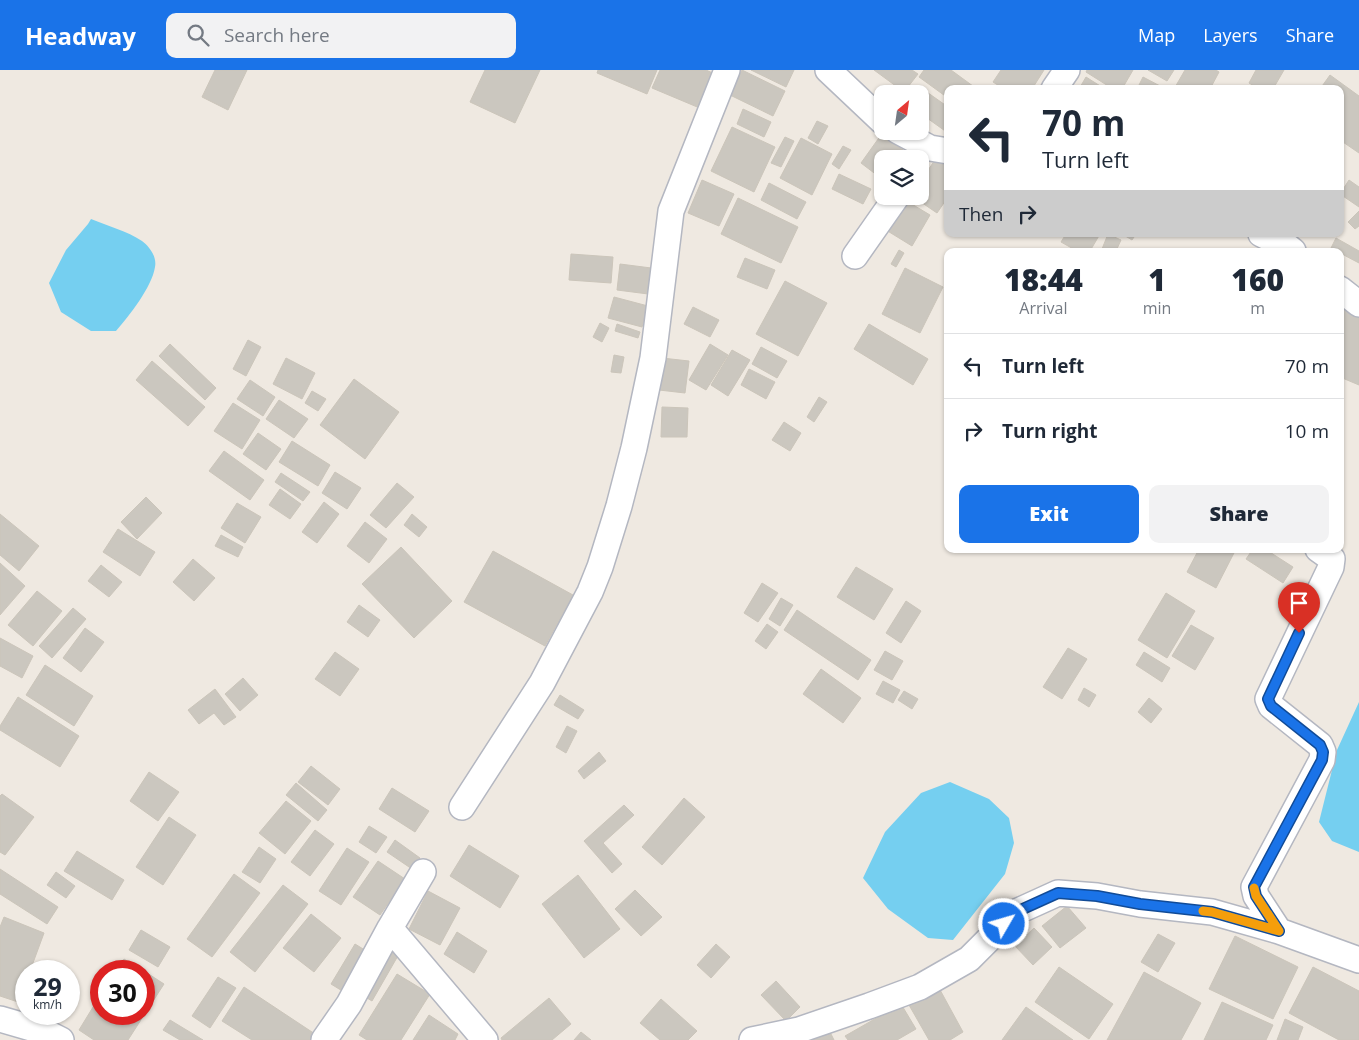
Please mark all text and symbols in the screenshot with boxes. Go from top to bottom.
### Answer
search box [166,13,516,58]
text: Headway [25,19,136,52]
icon: search [184,21,212,49]
text: Search here [224,22,330,48]
text: Map [1138,23,1175,47]
text: Layers [1203,23,1258,47]
text: Share [1286,23,1334,47]
north arrow [874,85,929,140]
map controls [874,85,929,205]
text: 70 m [1042,99,1125,146]
icon: left [959,105,1024,170]
text: Turn left [1042,144,1129,174]
button: layers [874,150,929,205]
icon: right [1013,200,1041,228]
text: Then [959,201,1003,227]
text: 18:44 [1004,259,1083,300]
text: 1 [1148,259,1166,300]
text: 160 [1231,259,1284,300]
text: Arrival [1019,297,1067,319]
text: min [1143,297,1171,319]
text: m [1250,297,1265,319]
icon: left [959,352,987,380]
text: Turn left [1002,353,1084,379]
text: 70 m [1285,353,1329,379]
icon: right [959,417,987,445]
text: Turn right [1002,418,1097,444]
text: 10 m [1285,418,1329,444]
button: Exit [959,485,1139,543]
button: Share [1149,485,1329,543]
pin [1278,582,1320,633]
icon: arrive [1285,589,1313,617]
position arrow [977,897,1029,949]
speed limit sign: 30 [90,960,155,1025]
text: 29 [33,969,62,1003]
text: km/h [33,996,62,1013]

